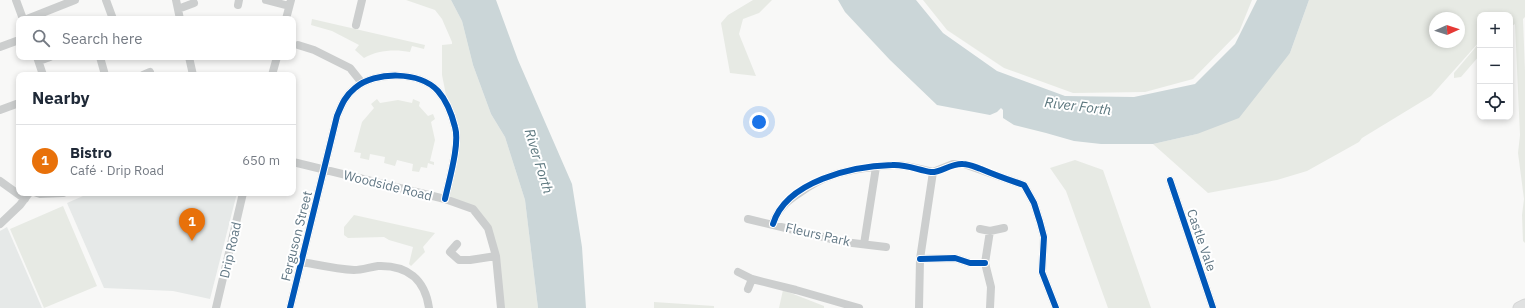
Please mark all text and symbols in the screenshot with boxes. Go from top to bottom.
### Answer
north arrow [1429,12,1465,48]
map controls [1477,12,1513,120]
button: + [1477,12,1513,48]
search box [16,16,296,60]
icon: search [30,27,52,49]
text: Search here [62,29,142,48]
button: − [1477,48,1513,84]
button: locate [1477,84,1513,120]
text: Nearby [32,87,90,109]
water label: River Forth [1044,93,1112,119]
your location [749,112,769,132]
water label: River Forth [521,126,557,196]
text: Bistro [70,143,112,162]
text: 1 [41,152,49,169]
text: 650 m [242,152,280,169]
text: Café · Drip Road [70,162,164,179]
street label: Woodside Road [342,166,434,205]
street label: Ferguson Street [277,189,316,283]
street label: Castle Vale [1183,207,1220,274]
pin: 1 [179,208,205,241]
street label: Fleurs Park [784,219,852,250]
street label: Drip Road [216,220,245,280]

